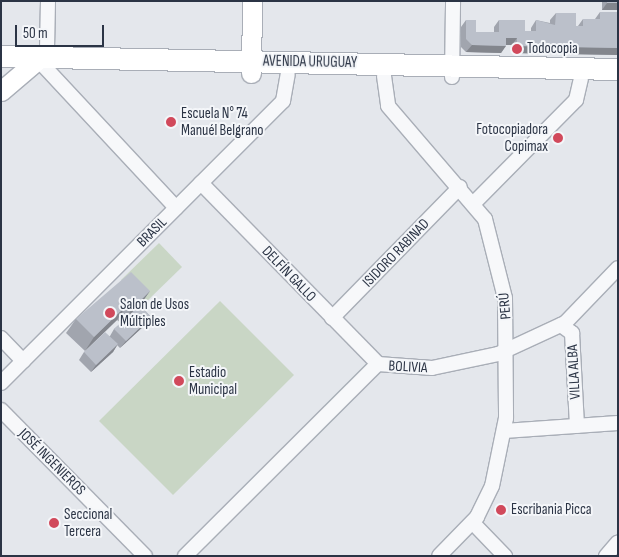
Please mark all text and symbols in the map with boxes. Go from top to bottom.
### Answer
scale bar [18,15,106,47]
text: 50 m [23,24,48,43]
place label: Todocopia [527,40,578,58]
marker: Todocopia [511,43,523,55]
street label: AVENIDA URUGUAY [263,52,357,72]
place label: Escuela N° 74 Manuél Belgrano [181,104,264,139]
marker: Escuela N° 74 Manuél Belgrano [165,116,177,128]
place label: Fotocopiadora Copimax [476,120,548,155]
marker: Fotocopiadora Copimax [552,132,564,144]
street label: BRASIL [133,213,171,251]
street label: ISIDORO RABINAD [359,215,433,291]
street label: DELFÍN GALLO [258,242,320,306]
street label: PERÚ [495,292,515,320]
place label: Salon de Usos Múltiples [120,295,189,330]
marker: Salon de Usos Múltiples [104,307,116,319]
street label: VILLA ALBA [564,344,584,400]
street label: BOLIVIA [388,357,428,377]
place label: Estadio Municipal [189,363,237,398]
marker: Estadio Municipal [173,375,185,387]
street label: JOSÉ INGENIEROS [15,425,89,499]
place label: Escribania Picca [511,501,592,519]
marker: Escribania Picca [495,504,507,516]
place label: Seccional Tercera [64,505,112,540]
marker: Seccional Tercera [48,517,60,529]

